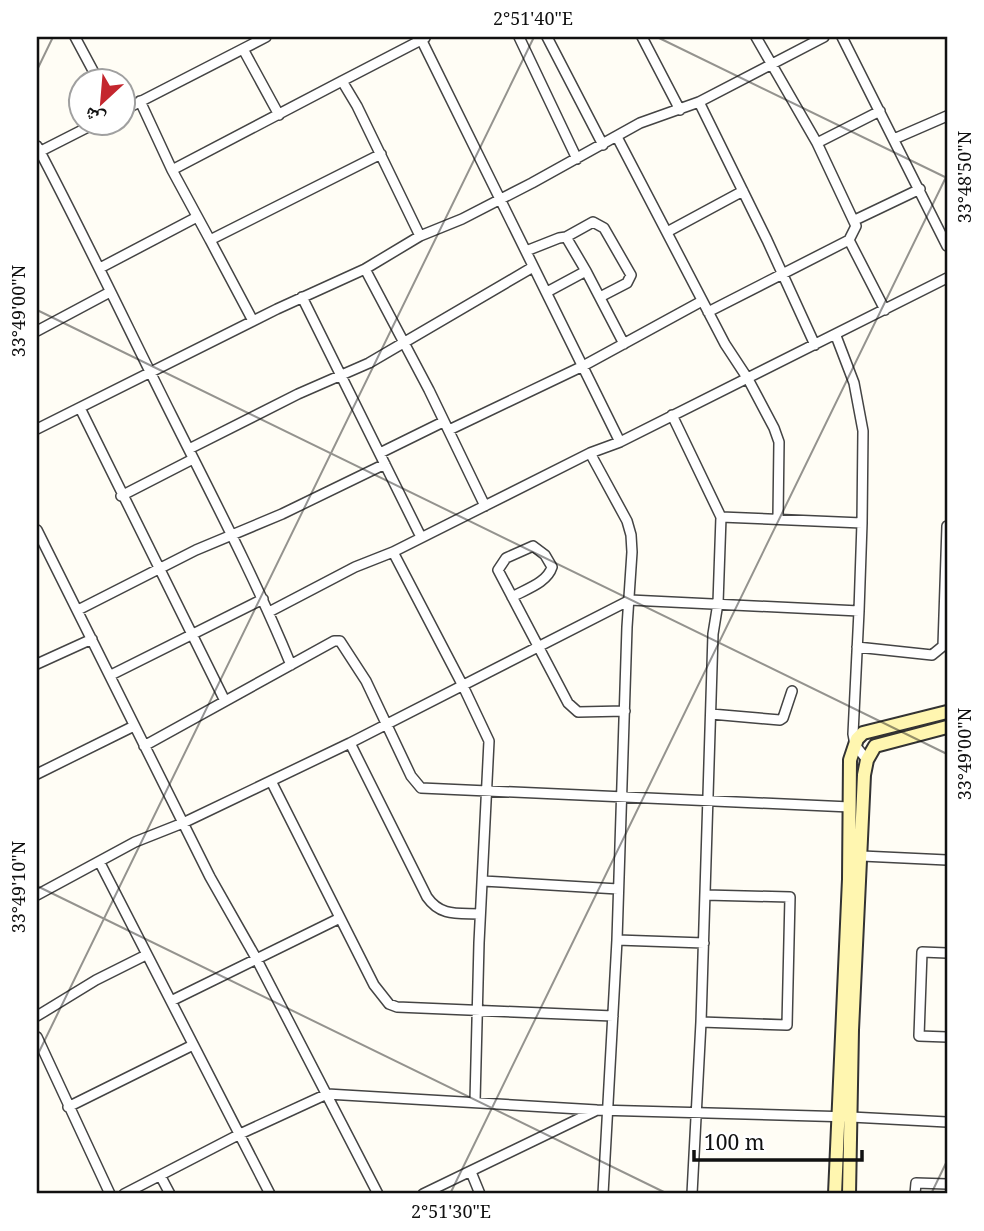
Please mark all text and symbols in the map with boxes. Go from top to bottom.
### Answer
text: 2°51'40"E [493,6,573,30]
north arrow [66,66,136,136]
text: ش [80,101,109,133]
text: 33°48'50"N [952,130,976,223]
text: 33°49'00"N [6,264,30,357]
text: 33°49'00"N [952,707,976,800]
text: 33°49'10"N [6,840,30,933]
scale bar [694,1119,862,1163]
text: 100 m [704,1128,765,1156]
text: 2°51'30"E [411,1199,491,1223]

